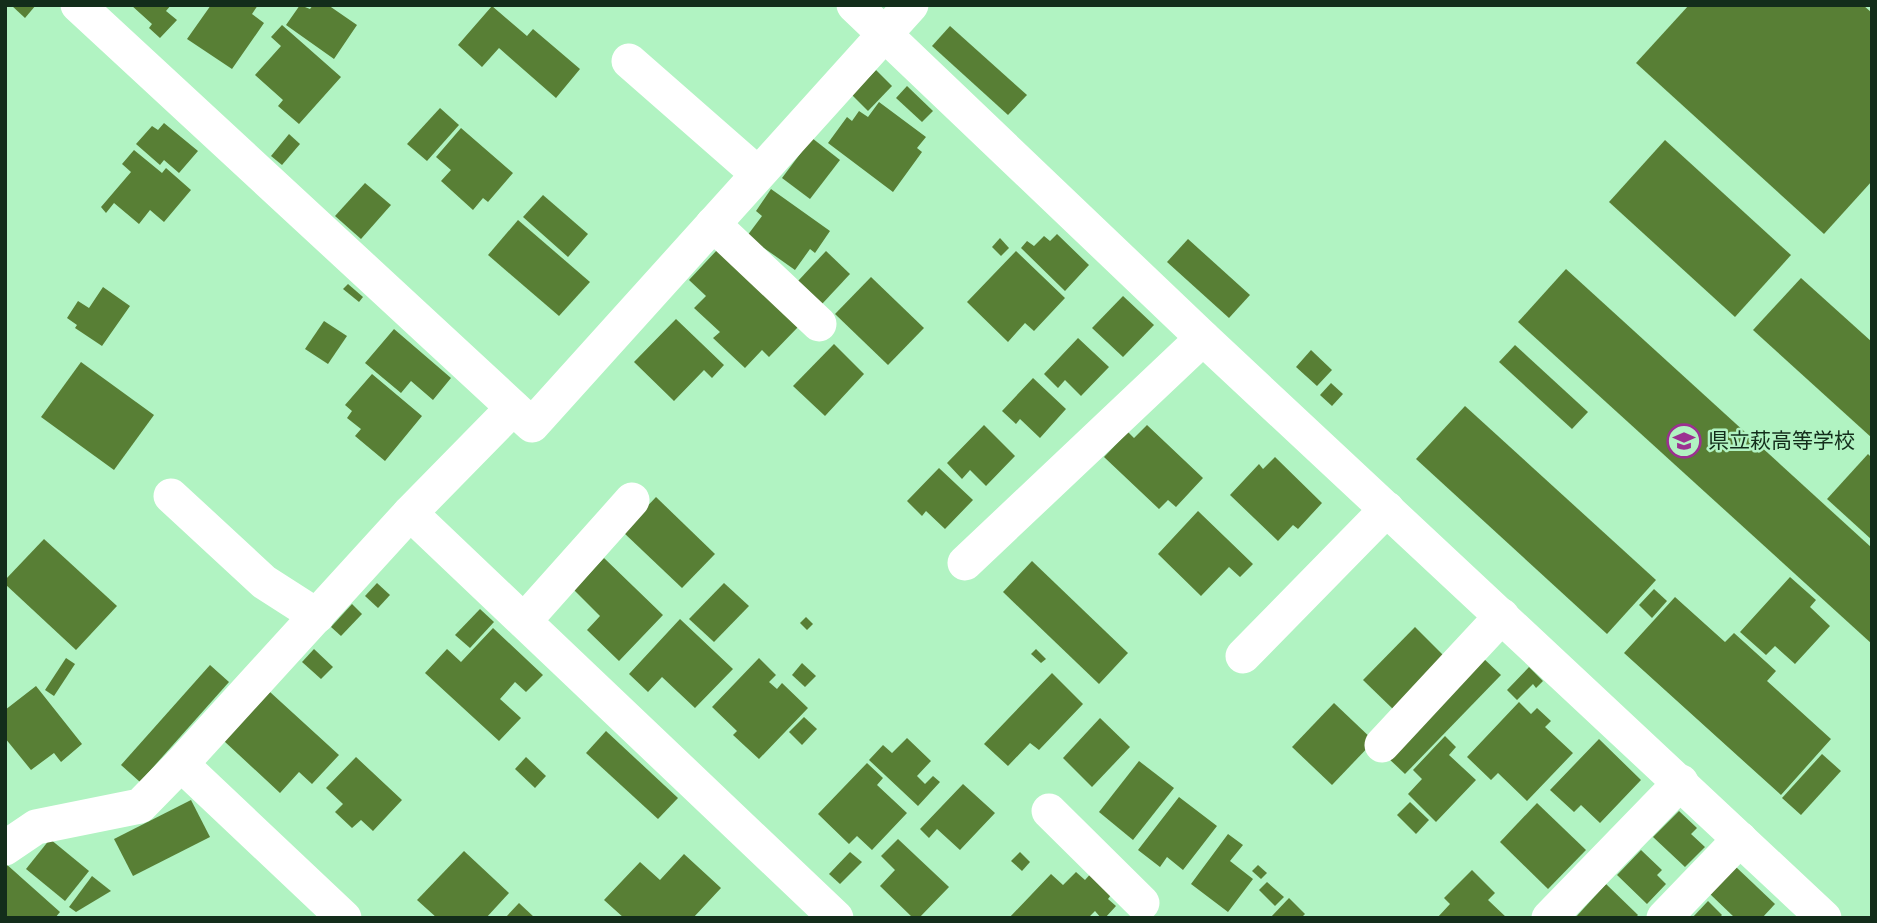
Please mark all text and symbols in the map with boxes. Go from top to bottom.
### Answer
school or university icon: 県立萩高等学校 [1665,422,1703,460]
place label: 県立萩高等学校 [1708,429,1855,452]

